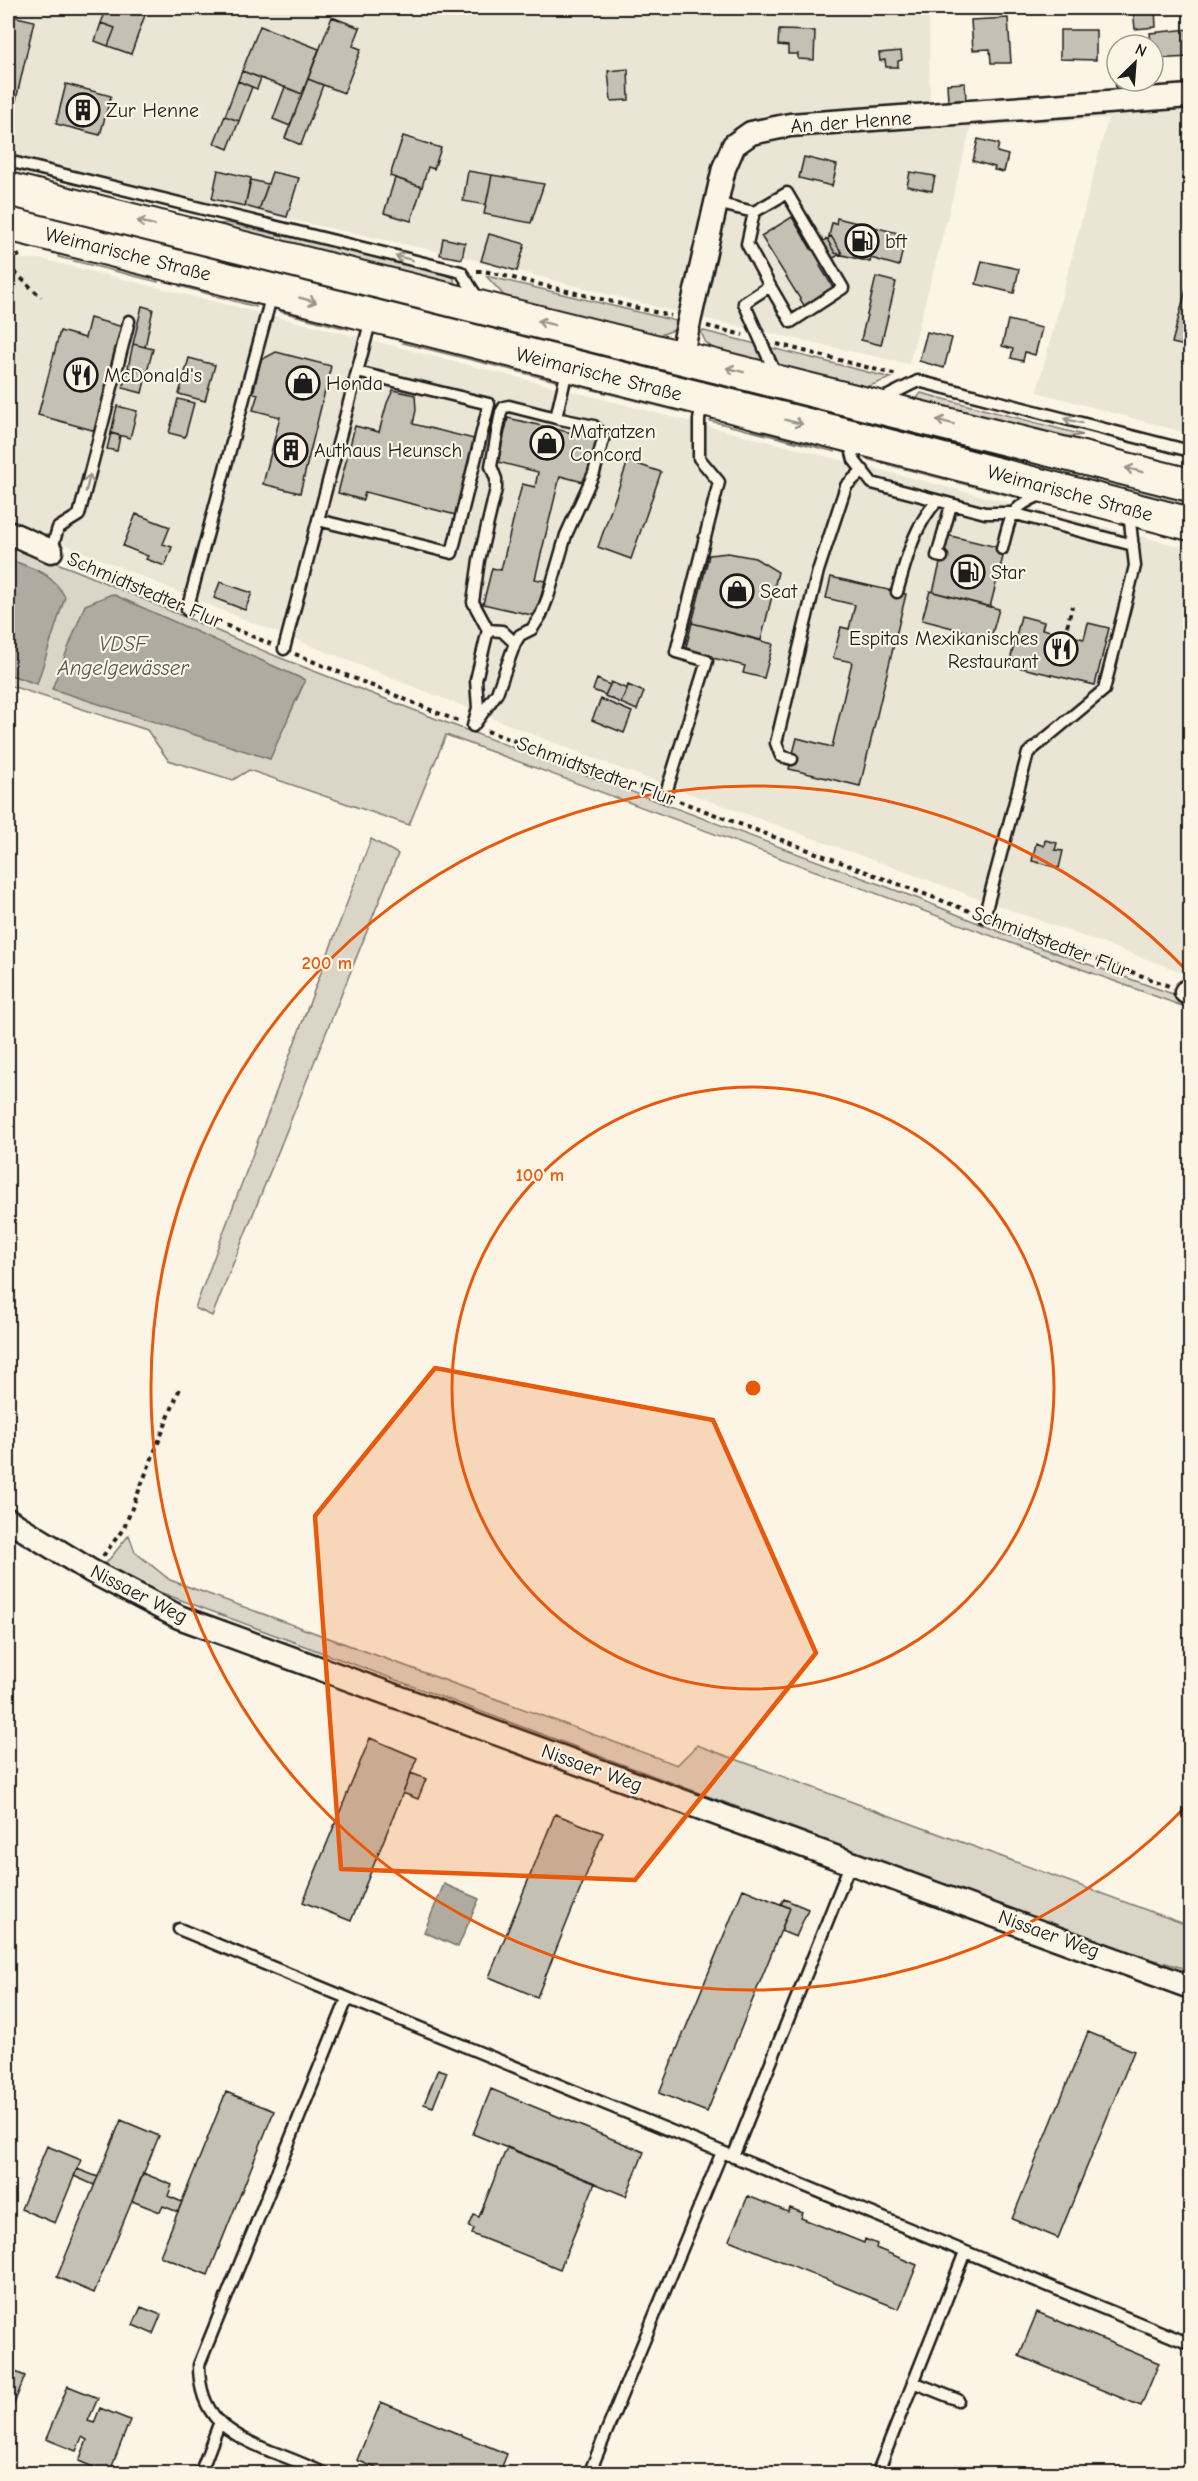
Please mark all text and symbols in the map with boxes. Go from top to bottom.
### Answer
north arrow [1105,33,1165,93]
text: N [1132,40,1149,61]
building icon: Zur Henne [65,92,101,128]
place label: Zur Henne [106,99,199,122]
street label: An der Henne [790,106,912,138]
one-way arrow [137,217,156,228]
street label: Weimarische Straße [43,222,213,286]
fuel station icon: bft [844,223,880,259]
place label: bft [885,230,908,253]
one-way arrow [395,252,414,264]
one-way arrow [299,295,318,307]
one-way arrow [537,317,556,329]
street label: Weimarische Straße [514,342,684,406]
restaurant icon: McDonald's [63,357,99,393]
place label: McDonald's [104,364,202,387]
one-way arrow [726,364,745,376]
shop icon: Honda [285,365,321,401]
place label: Honda [326,372,383,395]
one-way arrow [1064,414,1083,426]
one-way arrow [936,416,955,427]
one-way arrow [785,417,804,429]
place label: Matratzen Concord [570,420,656,466]
shop icon: Matratzen Concord [529,425,565,461]
building icon: Authaus Heunsch [273,432,309,468]
place label: Authaus Heunsch [314,439,462,462]
street label: Weimarische Straße [985,460,1155,526]
one-way arrow [1125,464,1144,476]
one-way arrow [82,474,94,493]
street label: Schmidtstedter Flur [64,547,226,633]
fuel station icon: Star [950,554,986,590]
place label: Star [991,561,1026,584]
shop icon: Seat [719,573,755,609]
place label: Seat [760,580,798,603]
place label: Espitas Mexikanisches Restaurant [849,627,1039,673]
restaurant icon: Espitas Mexikanisches Restaurant [1043,631,1079,667]
water label: VDSF Angelgewässer [56,632,190,680]
street label: Schmidtstedter Flur [514,732,678,810]
street label: Schmidtstedter Flur [969,901,1133,983]
text: 200 m [302,953,352,974]
text: 100 m [516,1165,564,1186]
centre of rings [743,1378,763,1398]
street label: Nissaer Weg [87,1560,191,1628]
street label: Nissaer Weg [538,1739,646,1797]
street label: Nissaer Weg [995,1905,1103,1963]

